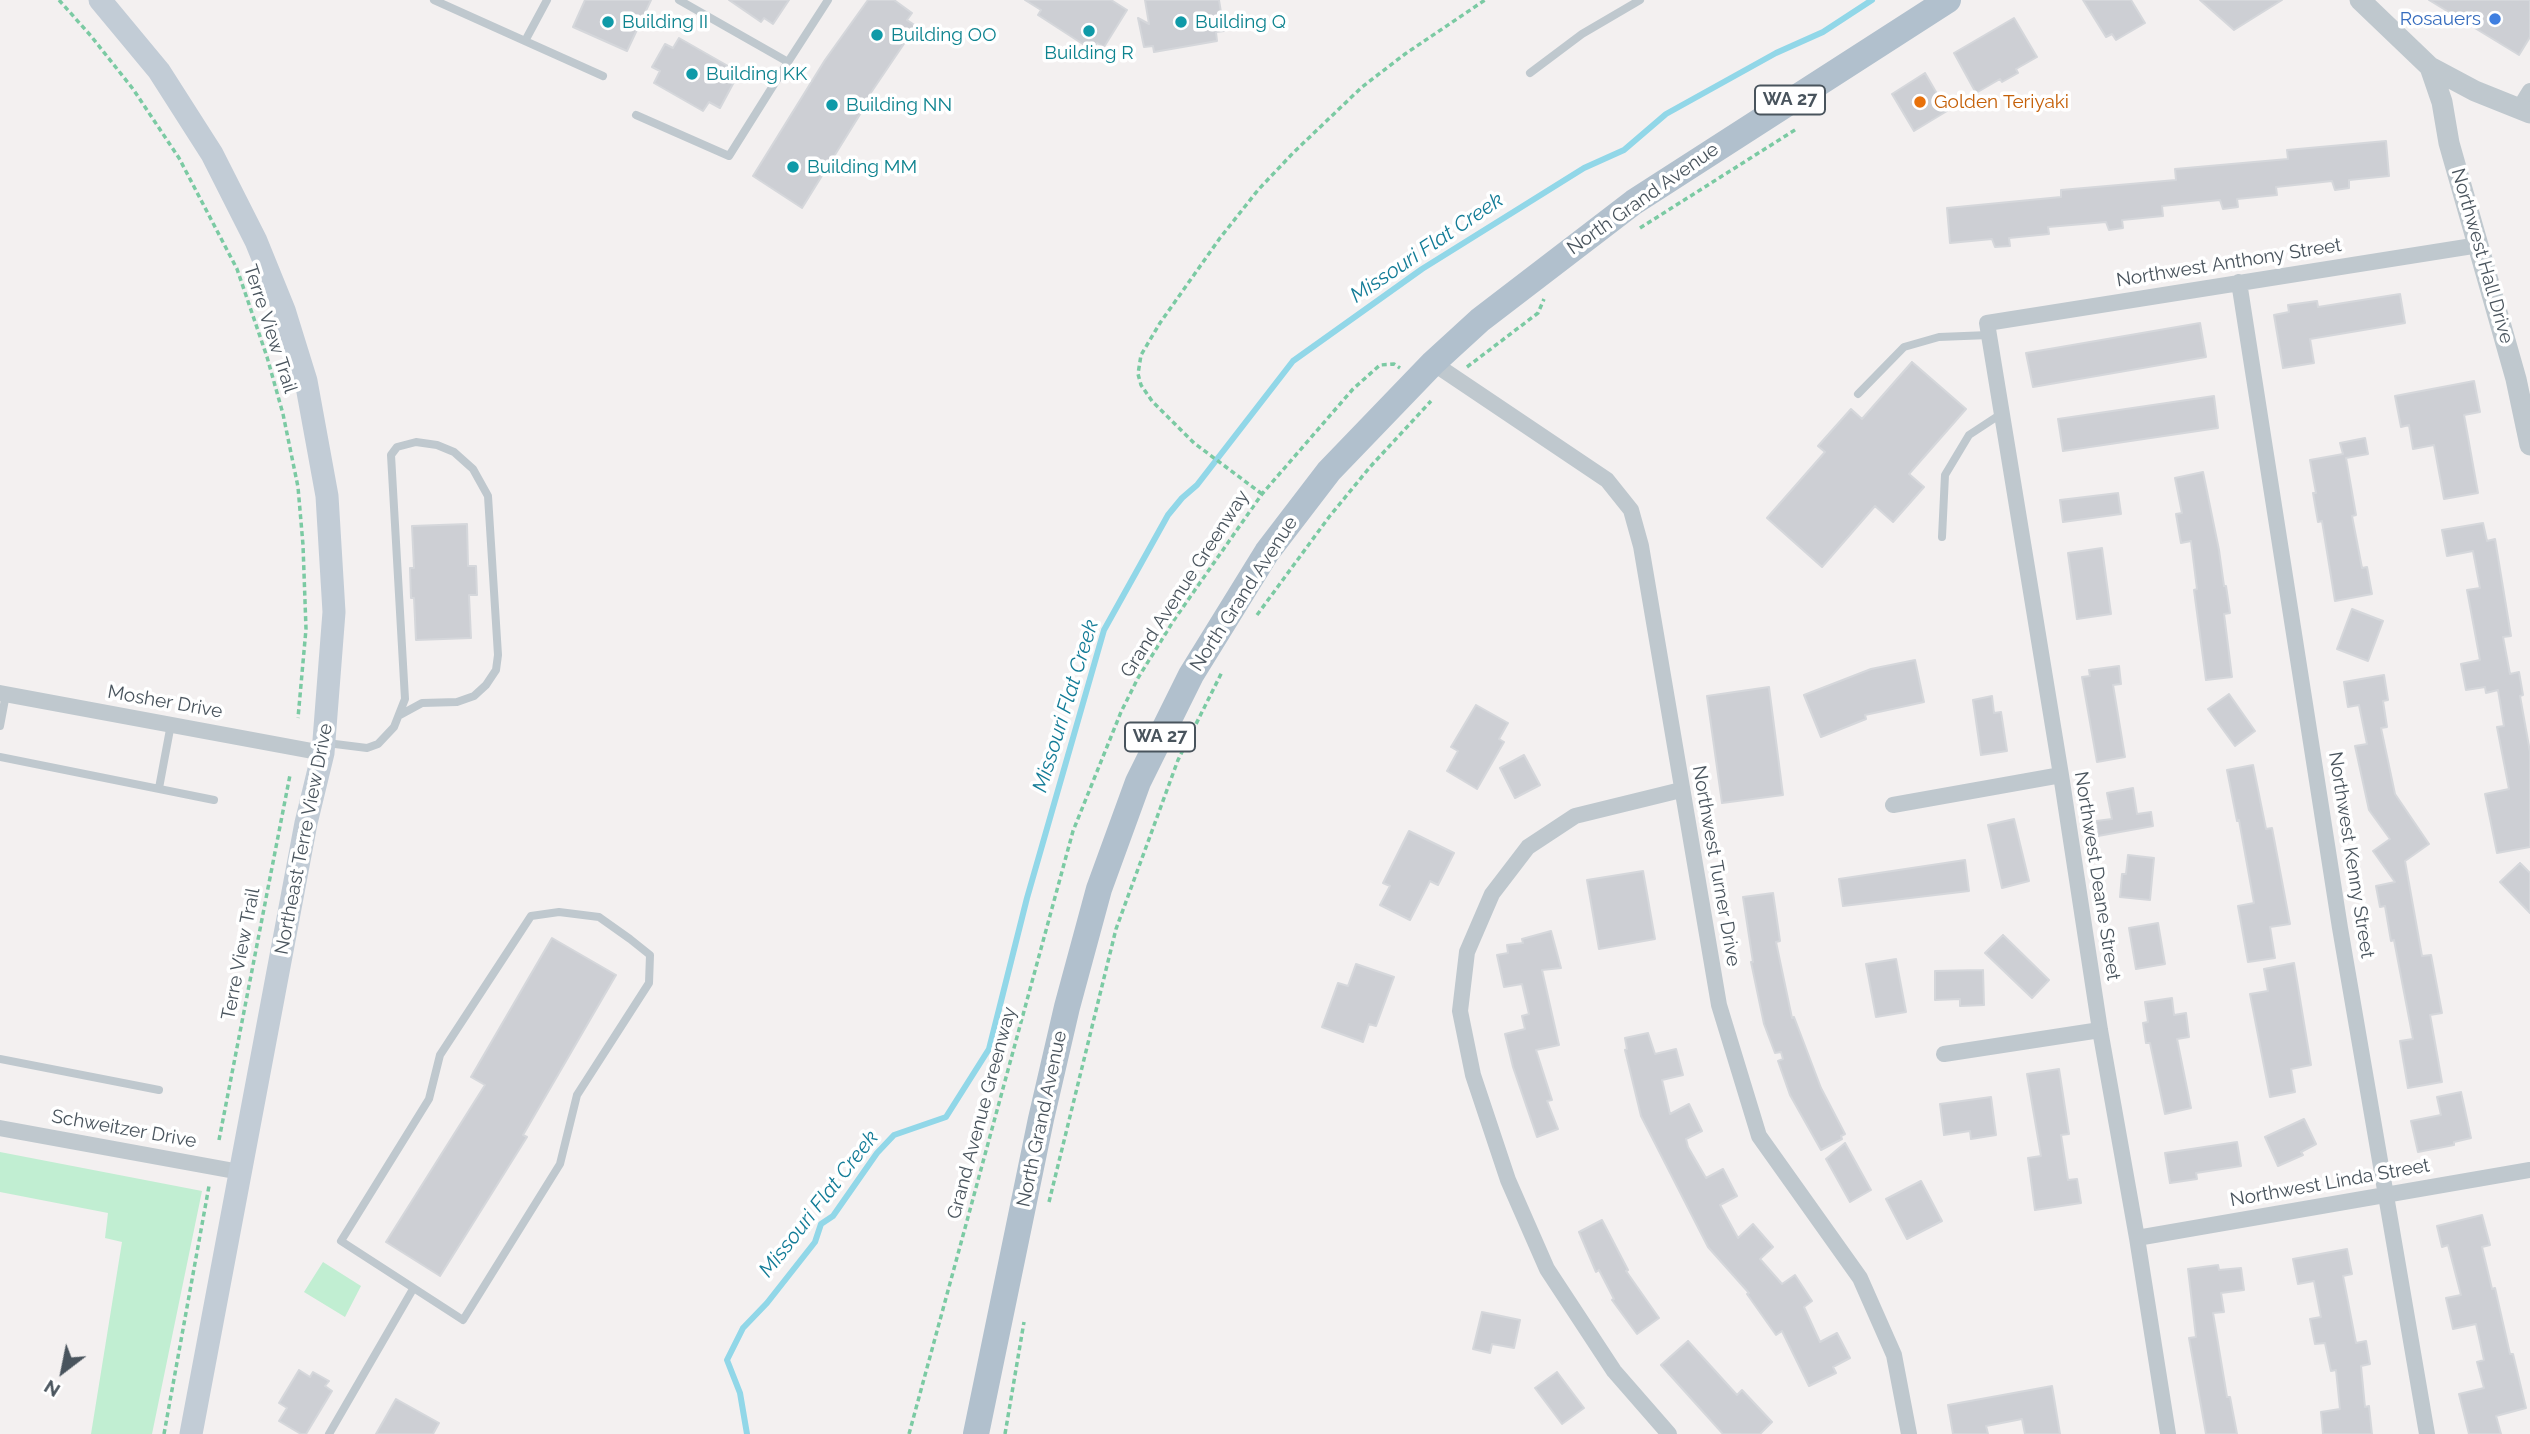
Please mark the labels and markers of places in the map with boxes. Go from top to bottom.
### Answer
place label: Rosauers [2400,8,2481,30]
place label: Building II [622,11,708,33]
place label: Building Q [1195,11,1286,33]
marker: Rosauers [2487,11,2503,27]
marker: Building II [600,14,616,30]
marker: Building Q [1173,14,1189,30]
marker: Building R [1081,23,1097,39]
place label: Building OO [891,24,996,46]
marker: Building OO [869,27,885,43]
place label: Building R [1044,42,1134,64]
place label: Building KK [706,63,807,85]
marker: Building KK [684,66,700,82]
place label: Golden Teriyaki [1934,91,2069,113]
place label: Building NN [846,94,952,116]
marker: Golden Teriyaki [1912,94,1928,110]
marker: Building NN [824,97,840,113]
place label: Building MM [807,156,917,178]
marker: Building MM [785,159,801,175]

